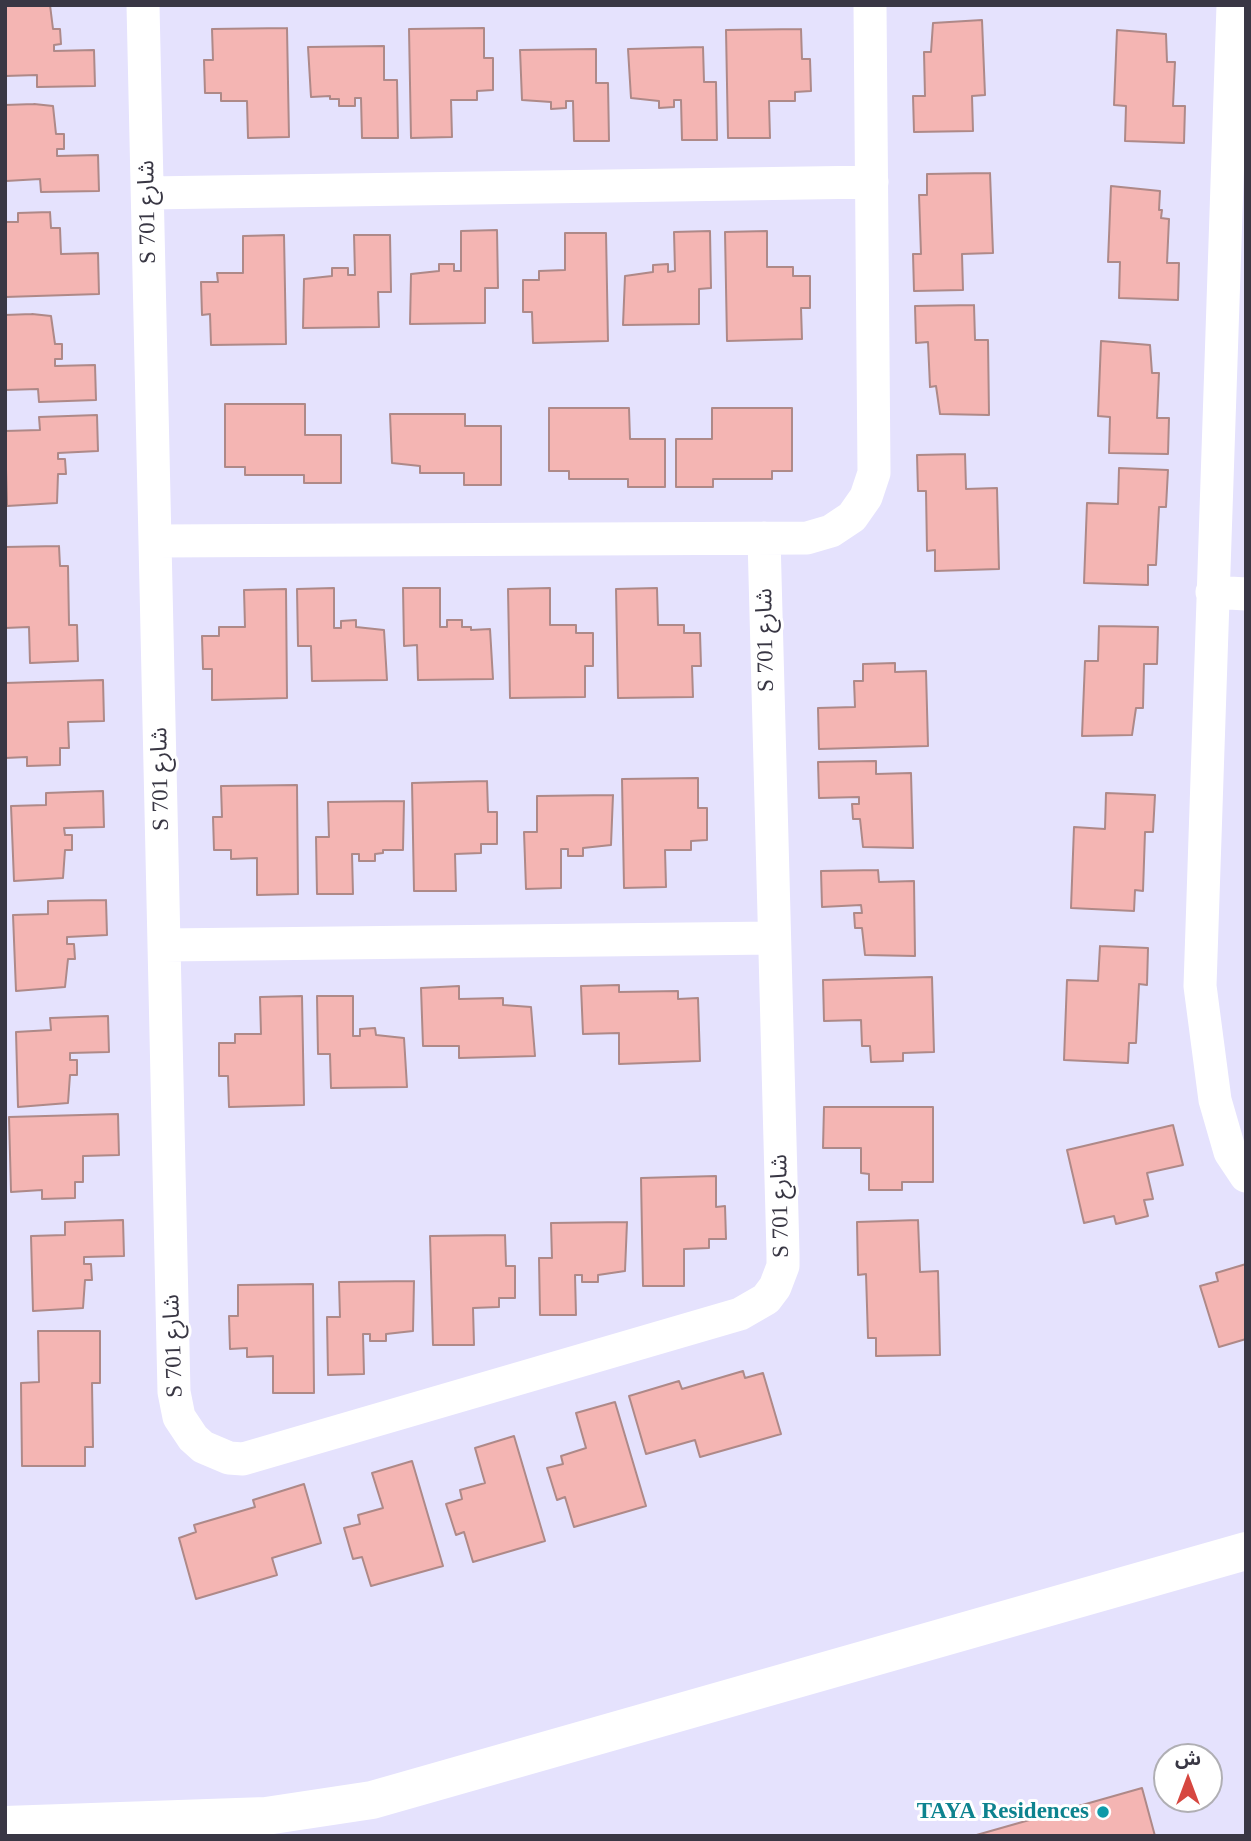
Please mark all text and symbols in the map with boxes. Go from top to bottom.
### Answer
street label: S 701 شارع [133,160,163,264]
street label: S 701 شارع [751,588,781,692]
street label: S 701 شارع [146,727,176,831]
street label: S 701 شارع [766,1154,796,1258]
street label: S 701 شارع [158,1294,190,1398]
north arrow [1153,1743,1223,1813]
text: ش [1175,1748,1201,1769]
place label: TAYA Residences [917,1798,1089,1826]
marker: TAYA Residences [1095,1804,1111,1820]

